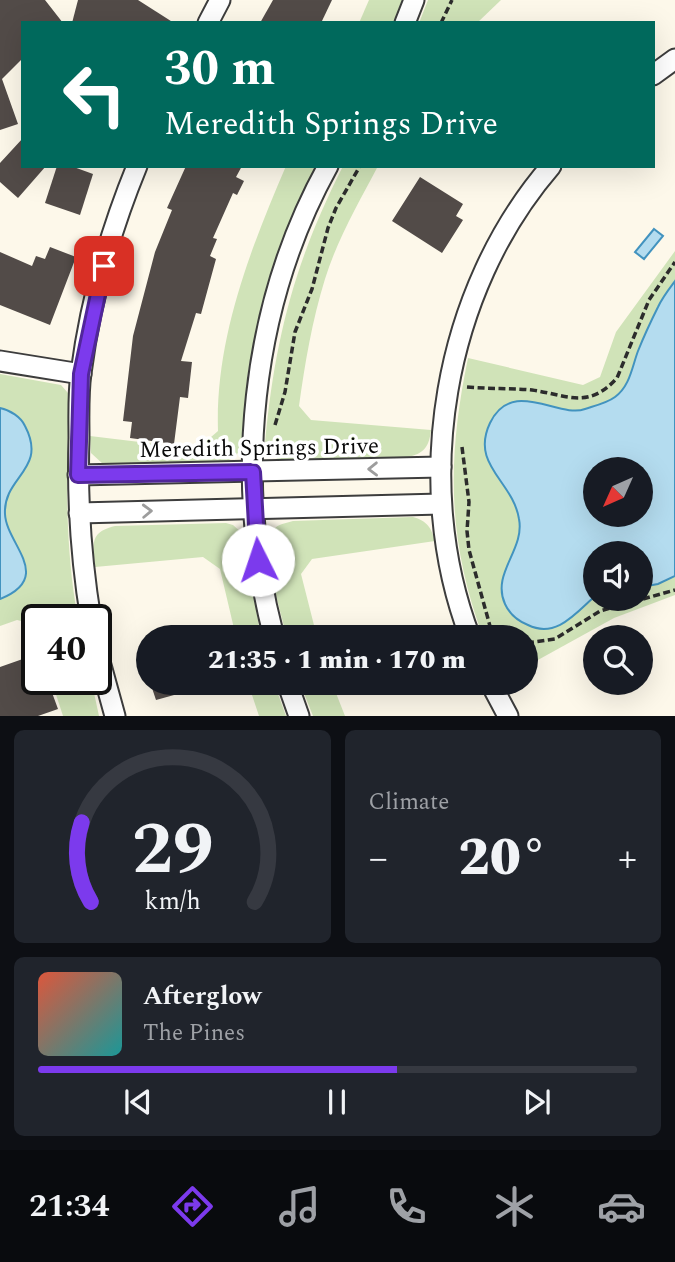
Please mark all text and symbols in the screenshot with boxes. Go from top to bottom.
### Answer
text: 30 m [164,32,275,107]
icon: left [49,49,140,140]
text: Meredith Springs Drive [164,100,498,149]
pin [74,236,134,296]
icon: arrive [85,247,123,285]
street label: Meredith Springs Drive [139,429,379,468]
north arrow [583,457,653,527]
map controls [583,457,653,695]
one-way arrow [367,461,378,476]
one-way arrow [142,504,153,519]
position arrow [221,523,295,597]
button: sound [583,541,653,611]
speed limit sign: 40 [21,604,112,695]
button: search [583,625,653,695]
text: 21:35 · 1 min · 170 m [208,640,466,680]
text: Climate [369,785,449,820]
text: 29 [131,796,213,907]
text: 20° [459,819,547,898]
text: − [369,830,388,888]
text: + [618,830,637,888]
text: km/h [144,883,200,921]
text: Afterglow [143,976,262,1016]
text: The Pines [143,1016,245,1051]
icon: previous [119,1083,157,1121]
icon: pause [318,1083,356,1121]
icon: next [518,1083,556,1121]
text: 21:34 [29,1182,110,1231]
icon: directions [168,1182,217,1231]
icon: music [275,1182,324,1231]
icon: phone [382,1182,431,1231]
icon: climate [490,1182,539,1231]
icon: car [597,1182,646,1231]

